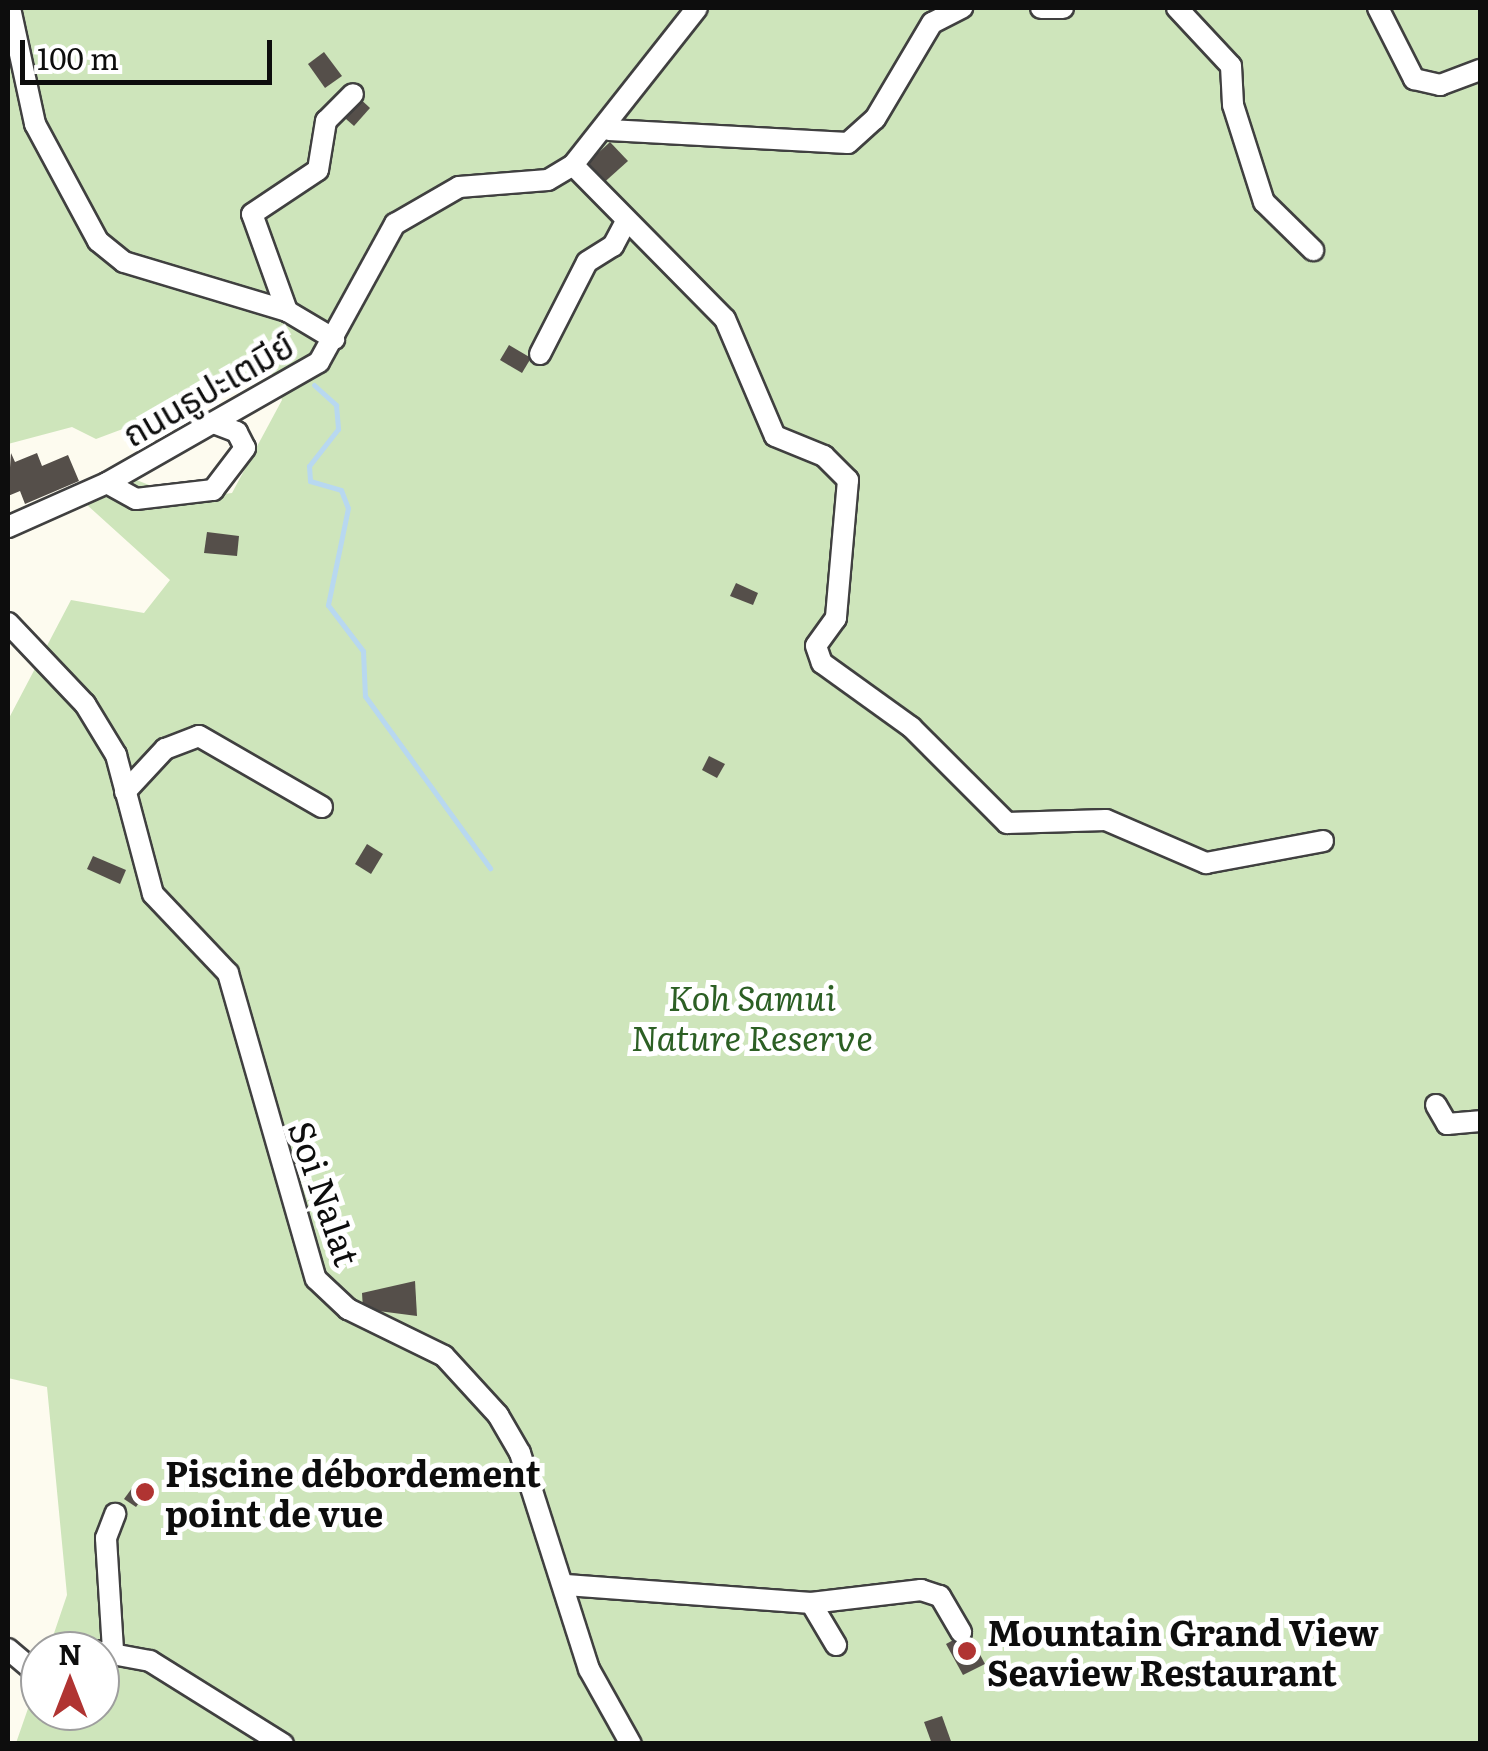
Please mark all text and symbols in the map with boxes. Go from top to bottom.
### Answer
scale bar [25,20,278,82]
text: 100 m [37,35,119,79]
street label: ถนนธูปะเตมีย์ [114,322,300,454]
park label: Koh Samui Nature Reserve [631,975,873,1057]
street label: Soi Nalat [282,1115,370,1271]
place label: Piscine débordement point de vue [165,1451,541,1533]
marker: Piscine débordement point de vue [134,1481,156,1503]
place label: Mountain Grand View Seaview Restaurant [987,1610,1379,1692]
north arrow [20,1631,120,1731]
text: N [58,1632,82,1674]
marker: Mountain Grand View Seaview Restaurant [956,1640,978,1662]

